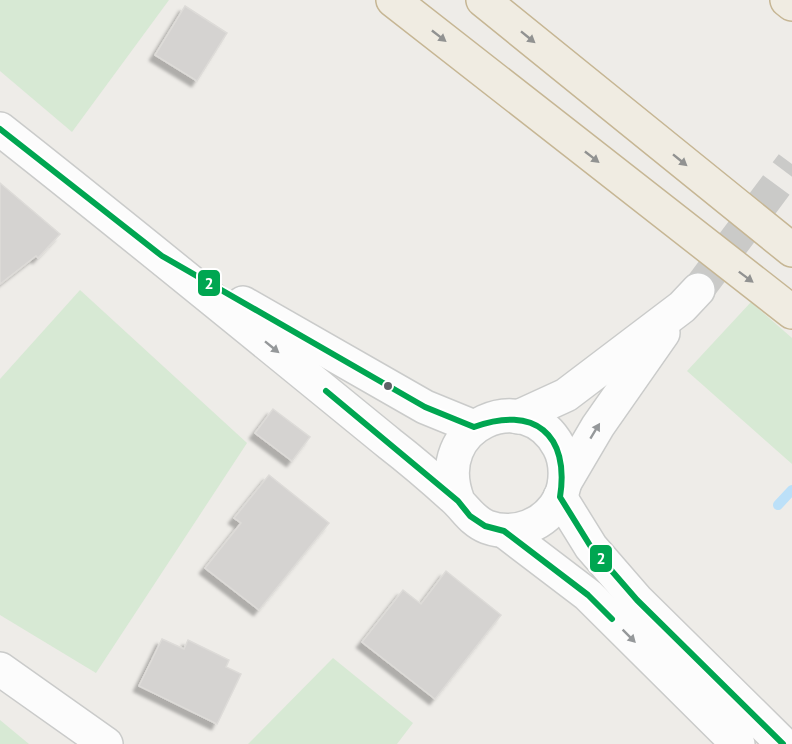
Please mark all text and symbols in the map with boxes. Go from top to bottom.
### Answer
one-way arrow [431,30,446,42]
one-way arrow [521,30,536,43]
one-way arrow [584,151,599,163]
one-way arrow [672,153,688,166]
line badge: 2 [197,269,221,297]
one-way arrow [738,270,753,282]
text: 2 [204,273,214,293]
one-way arrow [264,340,279,353]
unlabelled marker [382,380,394,392]
one-way arrow [589,423,600,439]
line badge: 2 [589,544,613,573]
text: 2 [596,548,606,568]
one-way arrow [622,628,636,642]

